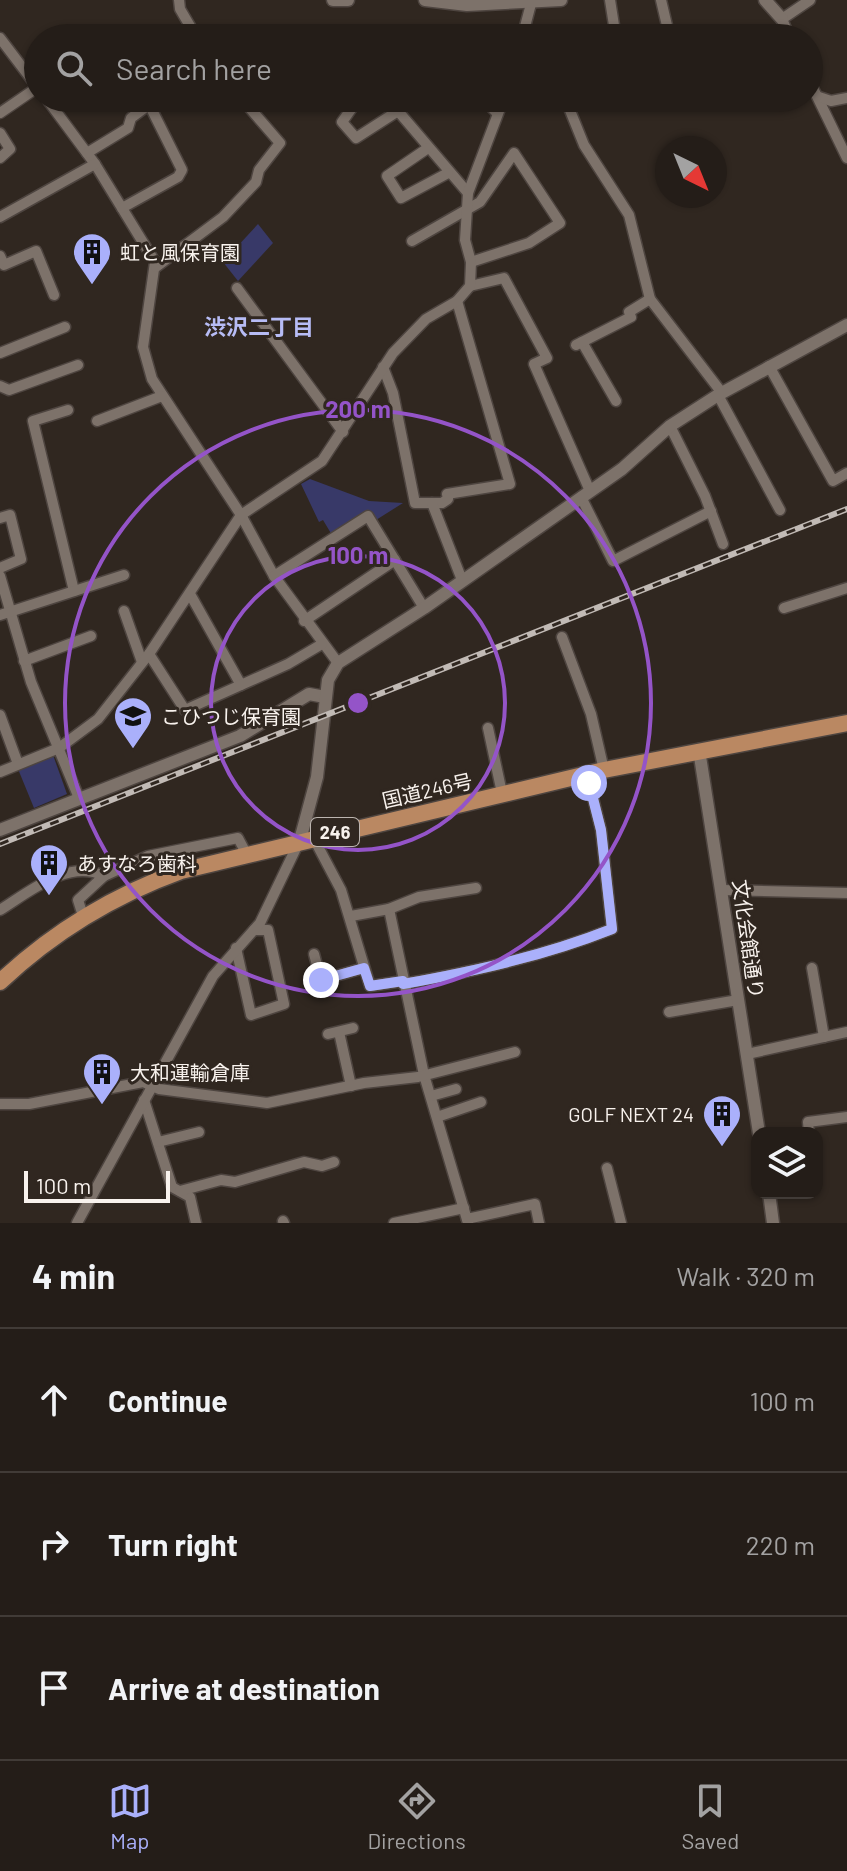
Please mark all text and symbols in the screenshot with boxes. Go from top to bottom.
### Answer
search box [24,24,823,112]
icon: search [52,46,96,90]
text: Search here [116,50,272,86]
north arrow [655,136,727,208]
building icon: 虹と風保育園 [71,231,113,286]
place label: 虹と風保育園 [120,240,240,264]
district label: 渋沢二丁目 [204,313,314,339]
text: 200 m [325,394,391,423]
text: 100 m [328,540,388,569]
centre of rings [344,689,372,717]
school or university icon: こひつじ保育園 [112,695,154,750]
place label: こひつじ保育園 [161,704,301,728]
route start [571,765,607,801]
street label: 国道246号 [379,768,475,812]
road number: 246 [311,818,359,846]
building icon: あすなろ歯科 [28,842,70,897]
place label: あすなろ歯科 [77,851,197,875]
street label: 文化会館通り [729,878,769,1000]
route end [303,962,339,998]
building icon: 大和運輸倉庫 [81,1051,123,1106]
place label: 大和運輸倉庫 [130,1060,250,1084]
building icon: GOLF NEXT 24 [701,1093,743,1148]
place label: GOLF NEXT 24 [568,1102,694,1126]
map controls [751,1127,823,1199]
button: layers [751,1127,823,1199]
scale bar [24,1167,170,1203]
text: 100 m [36,1172,91,1198]
text: 4 min [32,1255,115,1296]
text: Walk · 320 m [677,1260,815,1291]
icon: ahead [32,1378,76,1422]
text: Continue [108,1382,228,1418]
text: 100 m [750,1385,815,1416]
icon: right [32,1522,76,1566]
text: Turn right [108,1526,238,1562]
text: 220 m [746,1529,815,1560]
icon: arrive [32,1666,76,1710]
text: Arrive at destination [108,1670,380,1706]
tab: Map [108,1779,152,1853]
tab: Directions [367,1779,466,1853]
tab: Saved [681,1779,739,1853]

